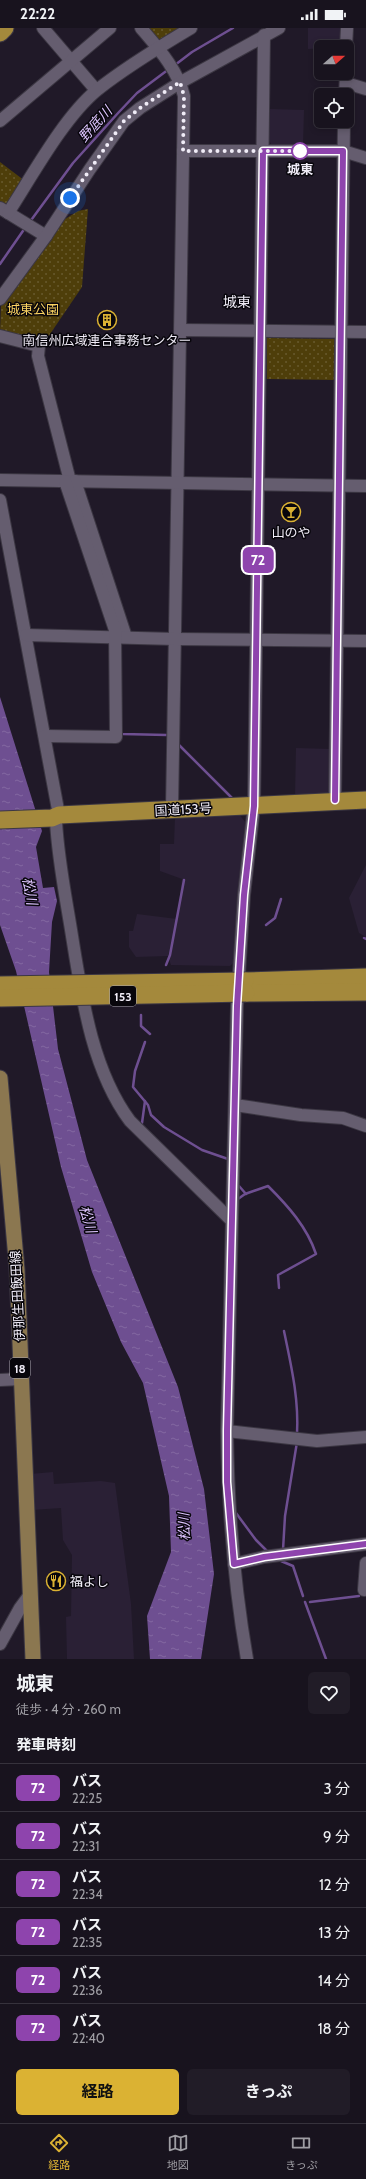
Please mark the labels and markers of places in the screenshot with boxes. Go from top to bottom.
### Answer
marker: 城東 [291,142,309,160]
place label: 城東 [287,161,313,177]
building icon: 南信州広域連合事務センター [96,309,118,331]
place label: 南信州広域連合事務センター [22,332,192,348]
bar icon: 山のや [280,501,302,523]
place label: 山のや [271,524,311,540]
restaurant icon: 福よし [45,1570,67,1592]
place label: 福よし [70,1573,109,1589]

